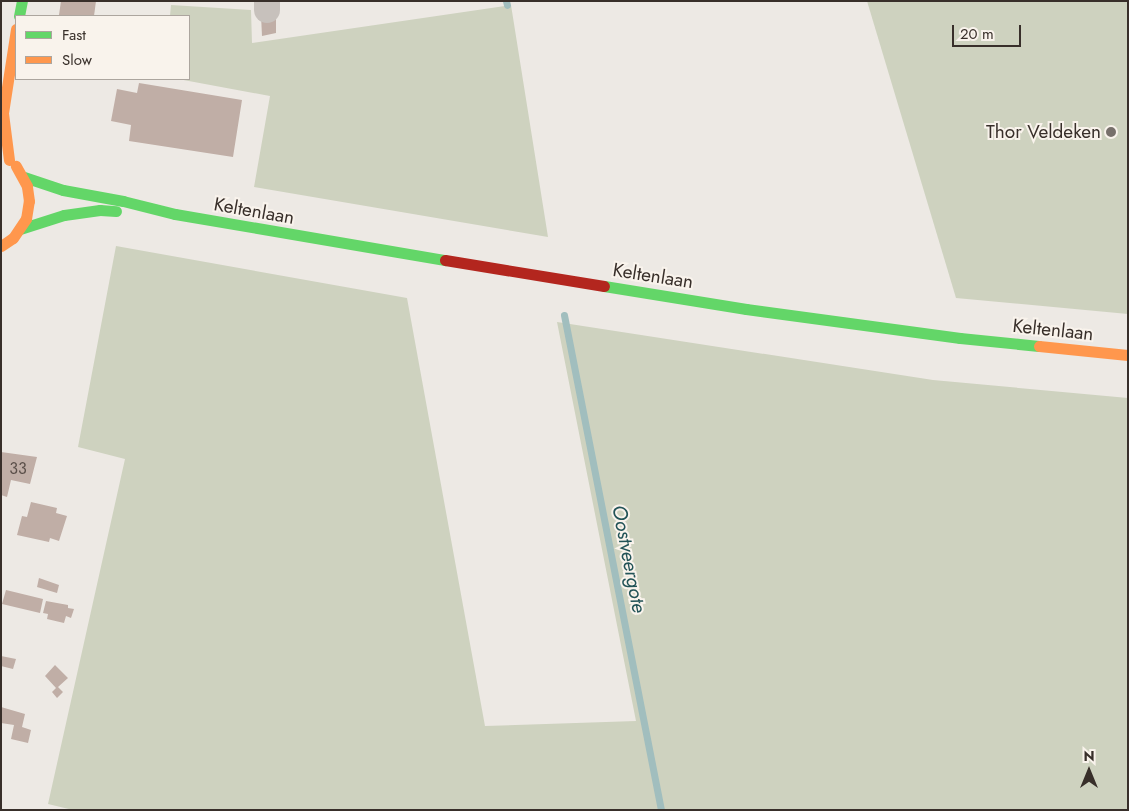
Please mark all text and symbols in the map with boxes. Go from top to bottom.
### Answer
legend [15,15,190,80]
scale bar [954,15,1023,47]
text: 20 m [960,23,994,45]
text: Fast [62,24,86,46]
text: Slow [62,49,92,71]
place label: Thor Veldeken [986,121,1101,143]
marker: Thor Veldeken [1105,126,1117,138]
street label: Keltenlaan [212,193,296,229]
street label: Keltenlaan [611,258,695,294]
street label: Keltenlaan [1011,314,1095,346]
house number: 33 [9,459,27,479]
water label: Oostveergote [607,503,651,615]
north arrow [1064,746,1114,796]
text: N [1083,746,1095,766]

